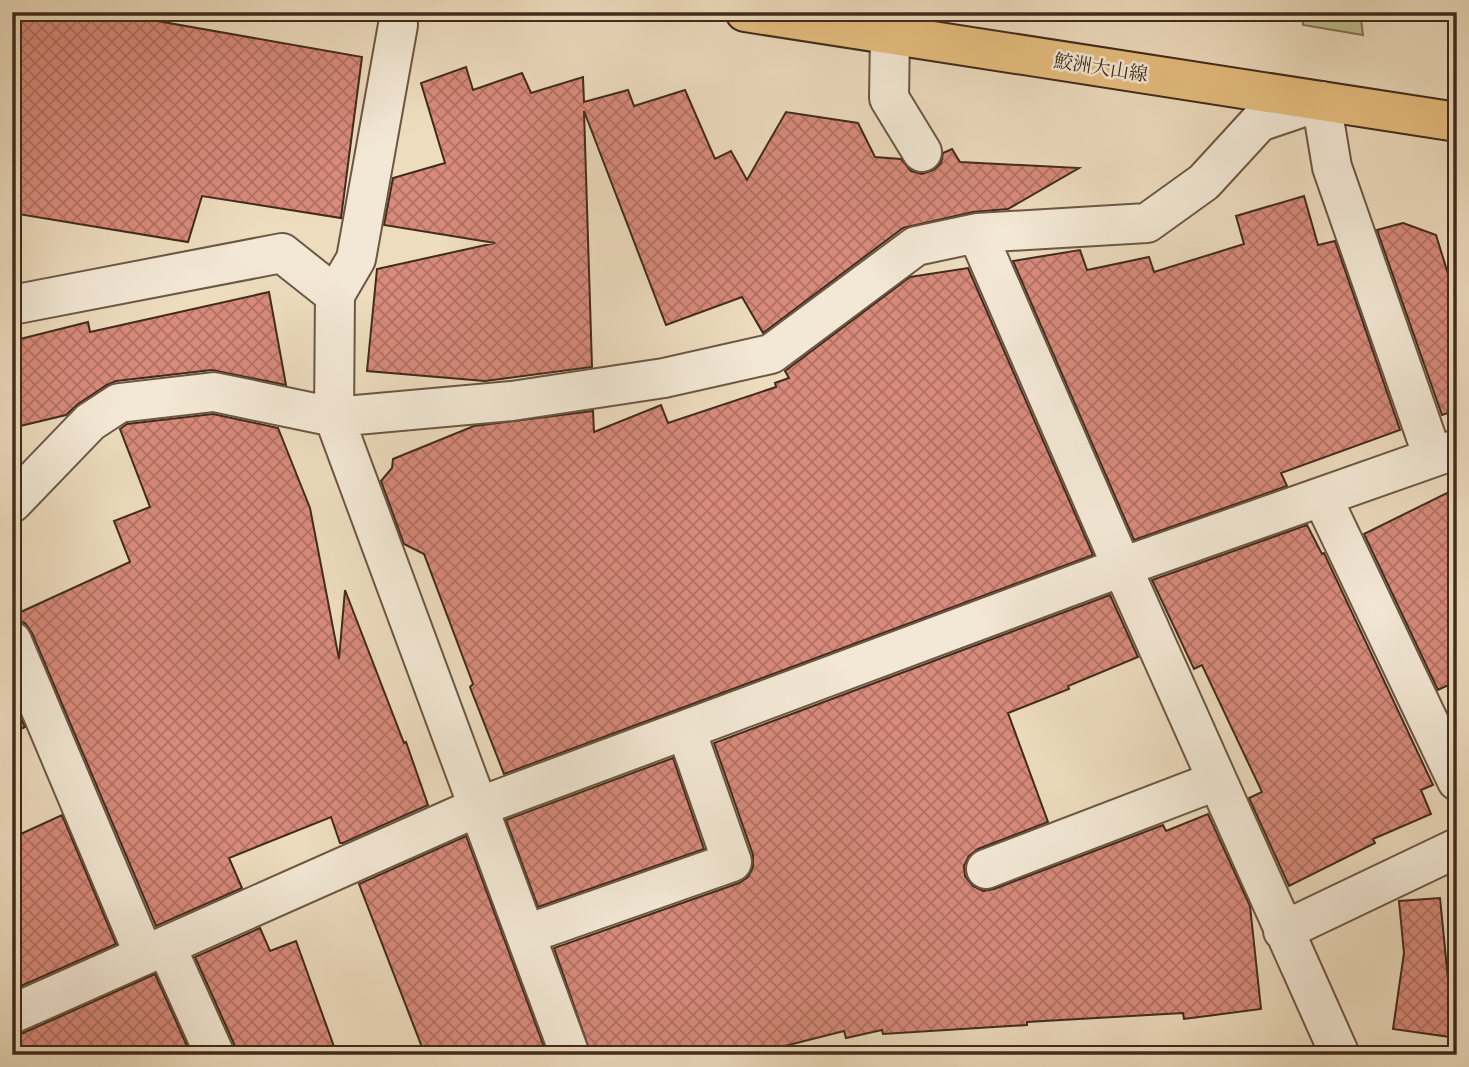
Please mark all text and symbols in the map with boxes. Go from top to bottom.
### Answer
street label: 鮫洲大山線 [1052,50,1149,86]

